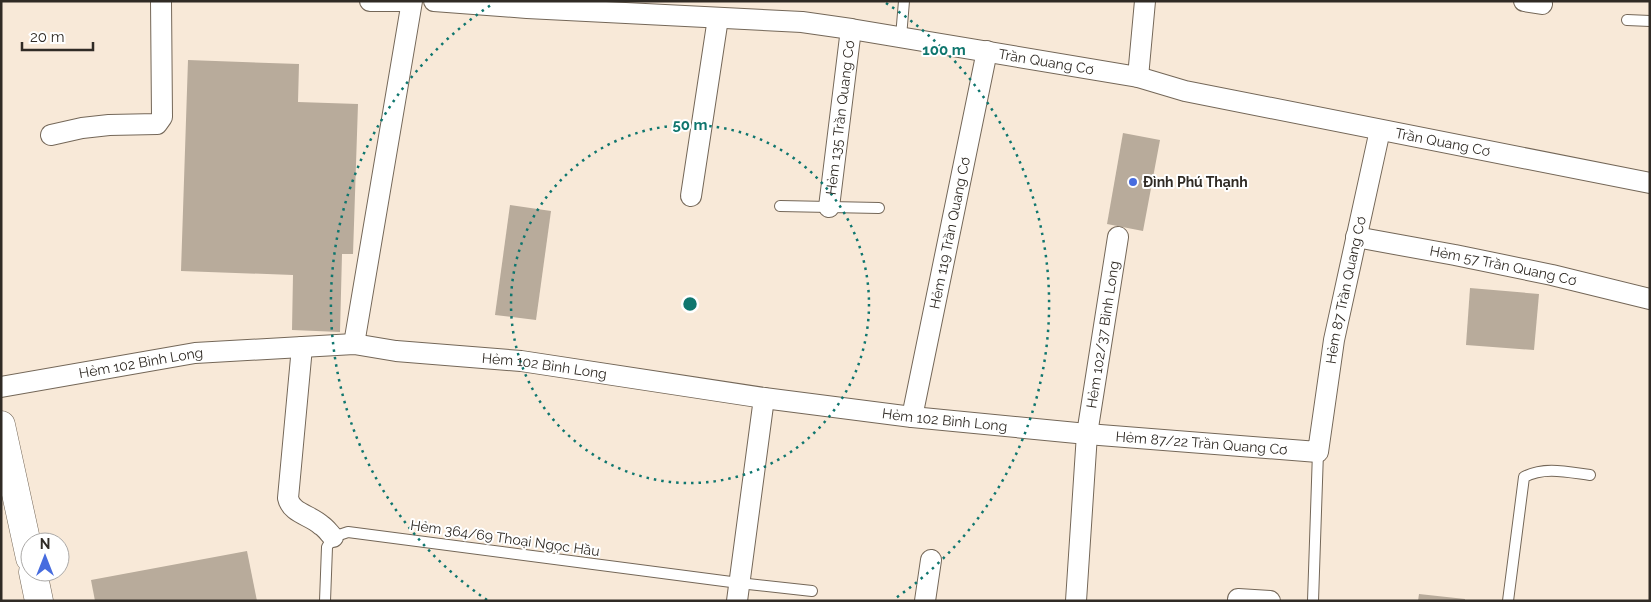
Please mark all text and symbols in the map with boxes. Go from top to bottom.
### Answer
scale bar [22,20,94,52]
text: 20 m [30,28,65,46]
street label: Hẻm 135 Trần Quang Cơ [823,39,858,196]
text: 100 m [922,41,966,59]
street label: Trần Quang Cơ [997,46,1095,77]
text: 50 m [672,116,708,134]
street label: Trần Quang Cơ [1394,125,1492,159]
street label: Hẻm 119 Trần Quang Cơ [926,155,973,310]
place label: Đình Phú Thạnh [1143,174,1248,190]
marker: Đình Phú Thạnh [1127,176,1139,188]
street label: Hẻm 87 Trần Quang Cơ [1323,215,1369,365]
street label: Hẻm 57 Trần Quang Cơ [1428,243,1578,289]
street label: Hẻm 102/37 Bình Long [1083,260,1122,409]
centre of rings [681,295,699,313]
street label: Hẻm 102 Bình Long [77,345,203,381]
street label: Hẻm 102 Bình Long [481,350,608,382]
street label: Hẻm 102 Bình Long [881,405,1008,434]
street label: Hẻm 87/22 Trần Quang Cơ [1115,428,1288,458]
street label: Hẻm 364/69 Thoại Ngọc Hầu [409,517,601,559]
north arrow [20,532,70,582]
text: N [40,536,50,552]

